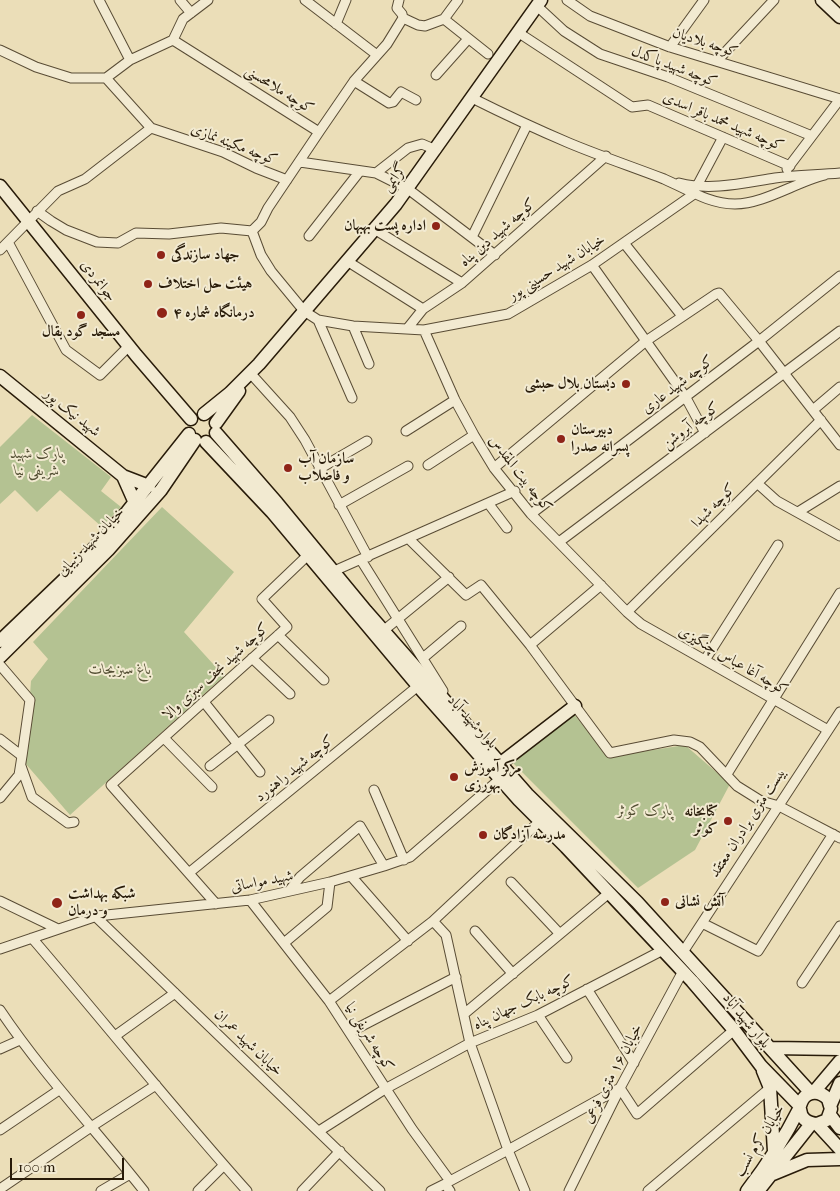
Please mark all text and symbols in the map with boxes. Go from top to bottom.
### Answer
street label: کوچه بلادیان [670,24,740,62]
street label: کوچه شهید پاکدل [629,42,719,92]
street label: کوچه ملامحسنی [241,62,317,118]
street label: کوچه شهید محمد باقر اسدی [660,88,786,156]
street label: کوچه مکینه نمازی [188,120,280,170]
street label: گرایمی [378,160,412,196]
street label: کوچه شهید دین پناه [456,195,540,271]
place label: اداره پست بهبهان [344,217,426,235]
marker: اداره پست بهبهان [430,220,442,232]
street label: خیابان شهید حسینی پور [505,231,609,305]
place label: جهاد سازندگی [171,246,240,264]
marker: جهاد سازندگی [155,249,167,261]
street label: جوانمردی [76,256,120,306]
place label: هیئت حل اختلاف [158,275,252,293]
marker: هیئت حل اختلاف [142,278,154,290]
place label: درمانگاه شماره ۴ [173,304,255,322]
marker: درمانگاه شماره ۴ [155,306,169,320]
marker: مسجد گود بقال [75,309,87,321]
place label: مسجد گود بقال [42,323,120,341]
street label: کوچه شهید عاری [638,352,718,418]
place label: دبستان بلال حبشی [525,375,616,393]
marker: دبستان بلال حبشی [620,378,632,390]
street label: شهید نیک پور [40,385,104,441]
street label: کوچه آبروشن [659,399,723,453]
place label: دبیرستان پسرانه صدرا [571,421,629,456]
street label: کوچه بیت المقدس [484,432,556,516]
marker: دبیرستان پسرانه صدرا [555,433,567,445]
park label: پارک شهید شریفی نیا [10,445,64,480]
place label: سازمان آب و فاضلاب [298,450,354,485]
marker: سازمان آب و فاضلاب [282,462,294,474]
street label: کوچه شهدا [688,480,740,532]
street label: خیابان شهید زیبایی [53,504,129,580]
street label: کوچه شهید نجف سبزی والا [159,619,273,725]
street label: کوچه آغا عباس چنگیزی [675,622,791,700]
park label: باغ سبزیجات [89,661,151,679]
street label: بلوار شهید آباد [443,691,501,753]
street label: کوچه شهید راهنورد [252,732,338,806]
place label: مرکز آموزش بهورزی [464,759,521,794]
street label: بیست متری برادران معتقد [706,765,790,881]
marker: مرکز آموزش بهورزی [448,771,460,783]
park label: پارک کوثر [617,802,673,820]
place label: کتابخانه کوثر [684,803,718,838]
marker: کتابخانه کوثر [722,815,734,827]
place label: مدرسه آزادگان [493,826,566,844]
marker: مدرسه آزادگان [477,829,489,841]
street label: شهید مواساتی [229,867,295,897]
place label: شبکه بهداشت و درمان [68,885,135,920]
place label: آتش نشانی [675,893,724,911]
marker: شبکه بهداشت و درمان [50,896,64,910]
marker: آتش نشانی [659,896,671,908]
street label: کوچه بابک جهان پناه [471,972,577,1034]
street label: بلوار شهید آباد [718,990,774,1052]
street label: کوچه شریفی نیا [341,999,397,1075]
street label: خیابان شهید عمران [210,1006,286,1080]
street label: خیابان ۱۶ متری فرعی [579,1021,647,1127]
street label: خیابان کرم نسب [731,1102,789,1180]
scale bar [12,1148,126,1180]
text: 100 m [18,1158,56,1176]

